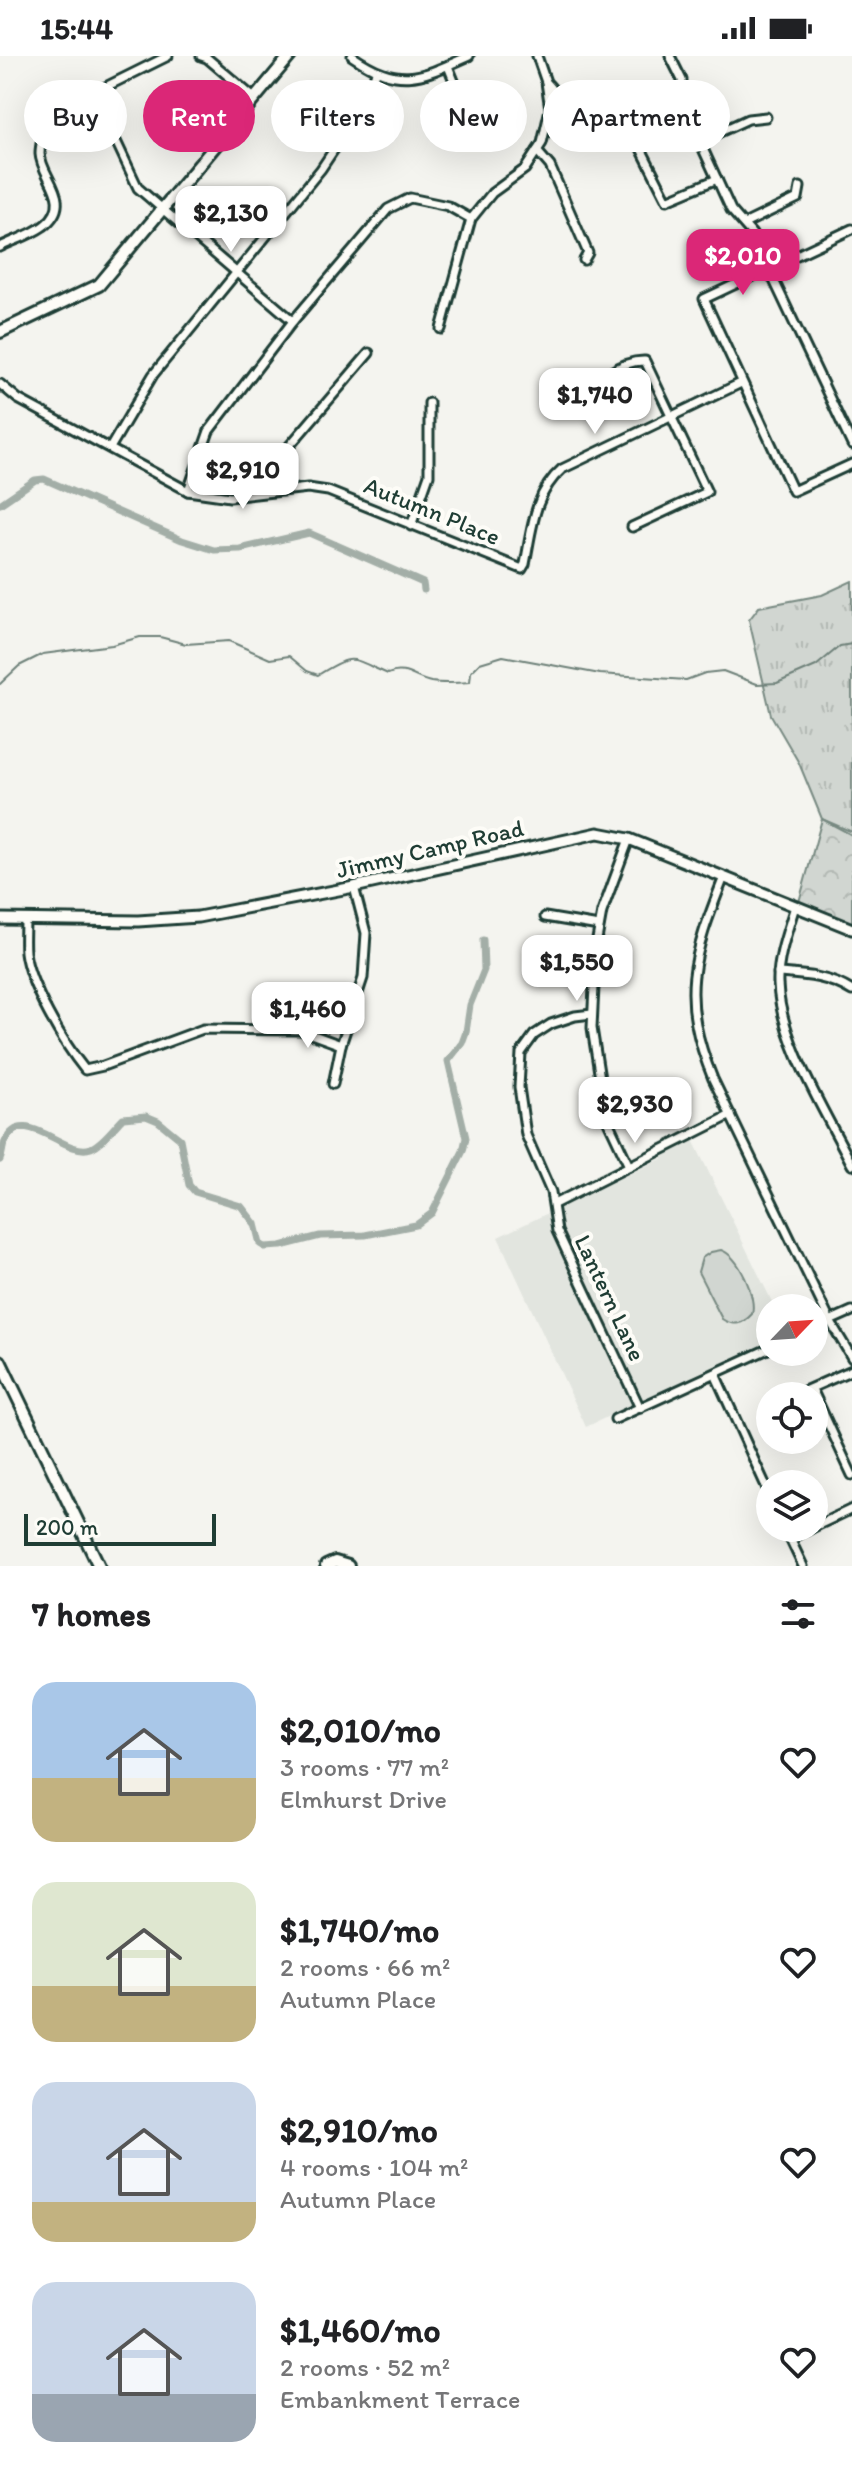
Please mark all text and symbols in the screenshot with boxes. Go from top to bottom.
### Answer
text: 15:44 [40,10,113,47]
chip: Buy [24,80,127,152]
chip: Rent [143,80,255,152]
chip: Filters [271,80,404,152]
chip: New [420,80,527,152]
chip: Apartment [543,80,730,152]
pin: $2,130 [166,186,296,254]
text: $2,130 [193,196,269,228]
pin: $2,010 [678,229,808,297]
text: $2,010 [704,239,782,271]
pin: $1,740 [530,368,660,436]
text: $1,740 [557,378,633,410]
pin: $2,910 [178,443,308,511]
text: $2,910 [206,453,280,485]
street label: Autumn Place [360,470,504,551]
street label: Jimmy Camp Road [333,813,526,884]
pin: $1,550 [512,935,642,1003]
text: $1,550 [540,945,614,977]
pin: $1,460 [243,982,373,1050]
text: $1,460 [270,992,346,1024]
pin: $2,930 [570,1077,700,1145]
text: $2,930 [597,1087,673,1119]
street label: Lantern Lane [569,1230,652,1365]
north arrow [756,1294,828,1366]
map controls [756,1294,828,1542]
button: locate [756,1382,828,1454]
button: layers [756,1470,828,1542]
scale bar [24,1510,216,1546]
text: 200 m [36,1514,98,1541]
icon: filters [776,1592,820,1636]
text: 7 homes [32,1594,151,1635]
text: $2,010/mo [280,1710,441,1751]
icon: home [96,1714,192,1810]
icon: heart [776,1740,820,1784]
text: 3 rooms · 77 m² [280,1751,449,1783]
text: Elmhurst Drive [280,1783,447,1815]
text: $1,740/mo [280,1910,439,1951]
icon: home [96,1914,192,2010]
icon: heart [776,1940,820,1984]
text: 2 rooms · 66 m² [280,1951,450,1983]
text: Autumn Place [280,1983,436,2015]
text: $2,910/mo [280,2110,438,2151]
icon: home [96,2114,192,2210]
icon: heart [776,2140,820,2184]
text: 4 rooms · 104 m² [280,2151,468,2183]
text: Autumn Place [280,2183,436,2215]
text: $1,460/mo [280,2310,441,2351]
icon: home [96,2314,192,2410]
icon: heart [776,2340,820,2384]
text: 2 rooms · 52 m² [280,2351,450,2383]
text: Embankment Terrace [280,2383,520,2415]

